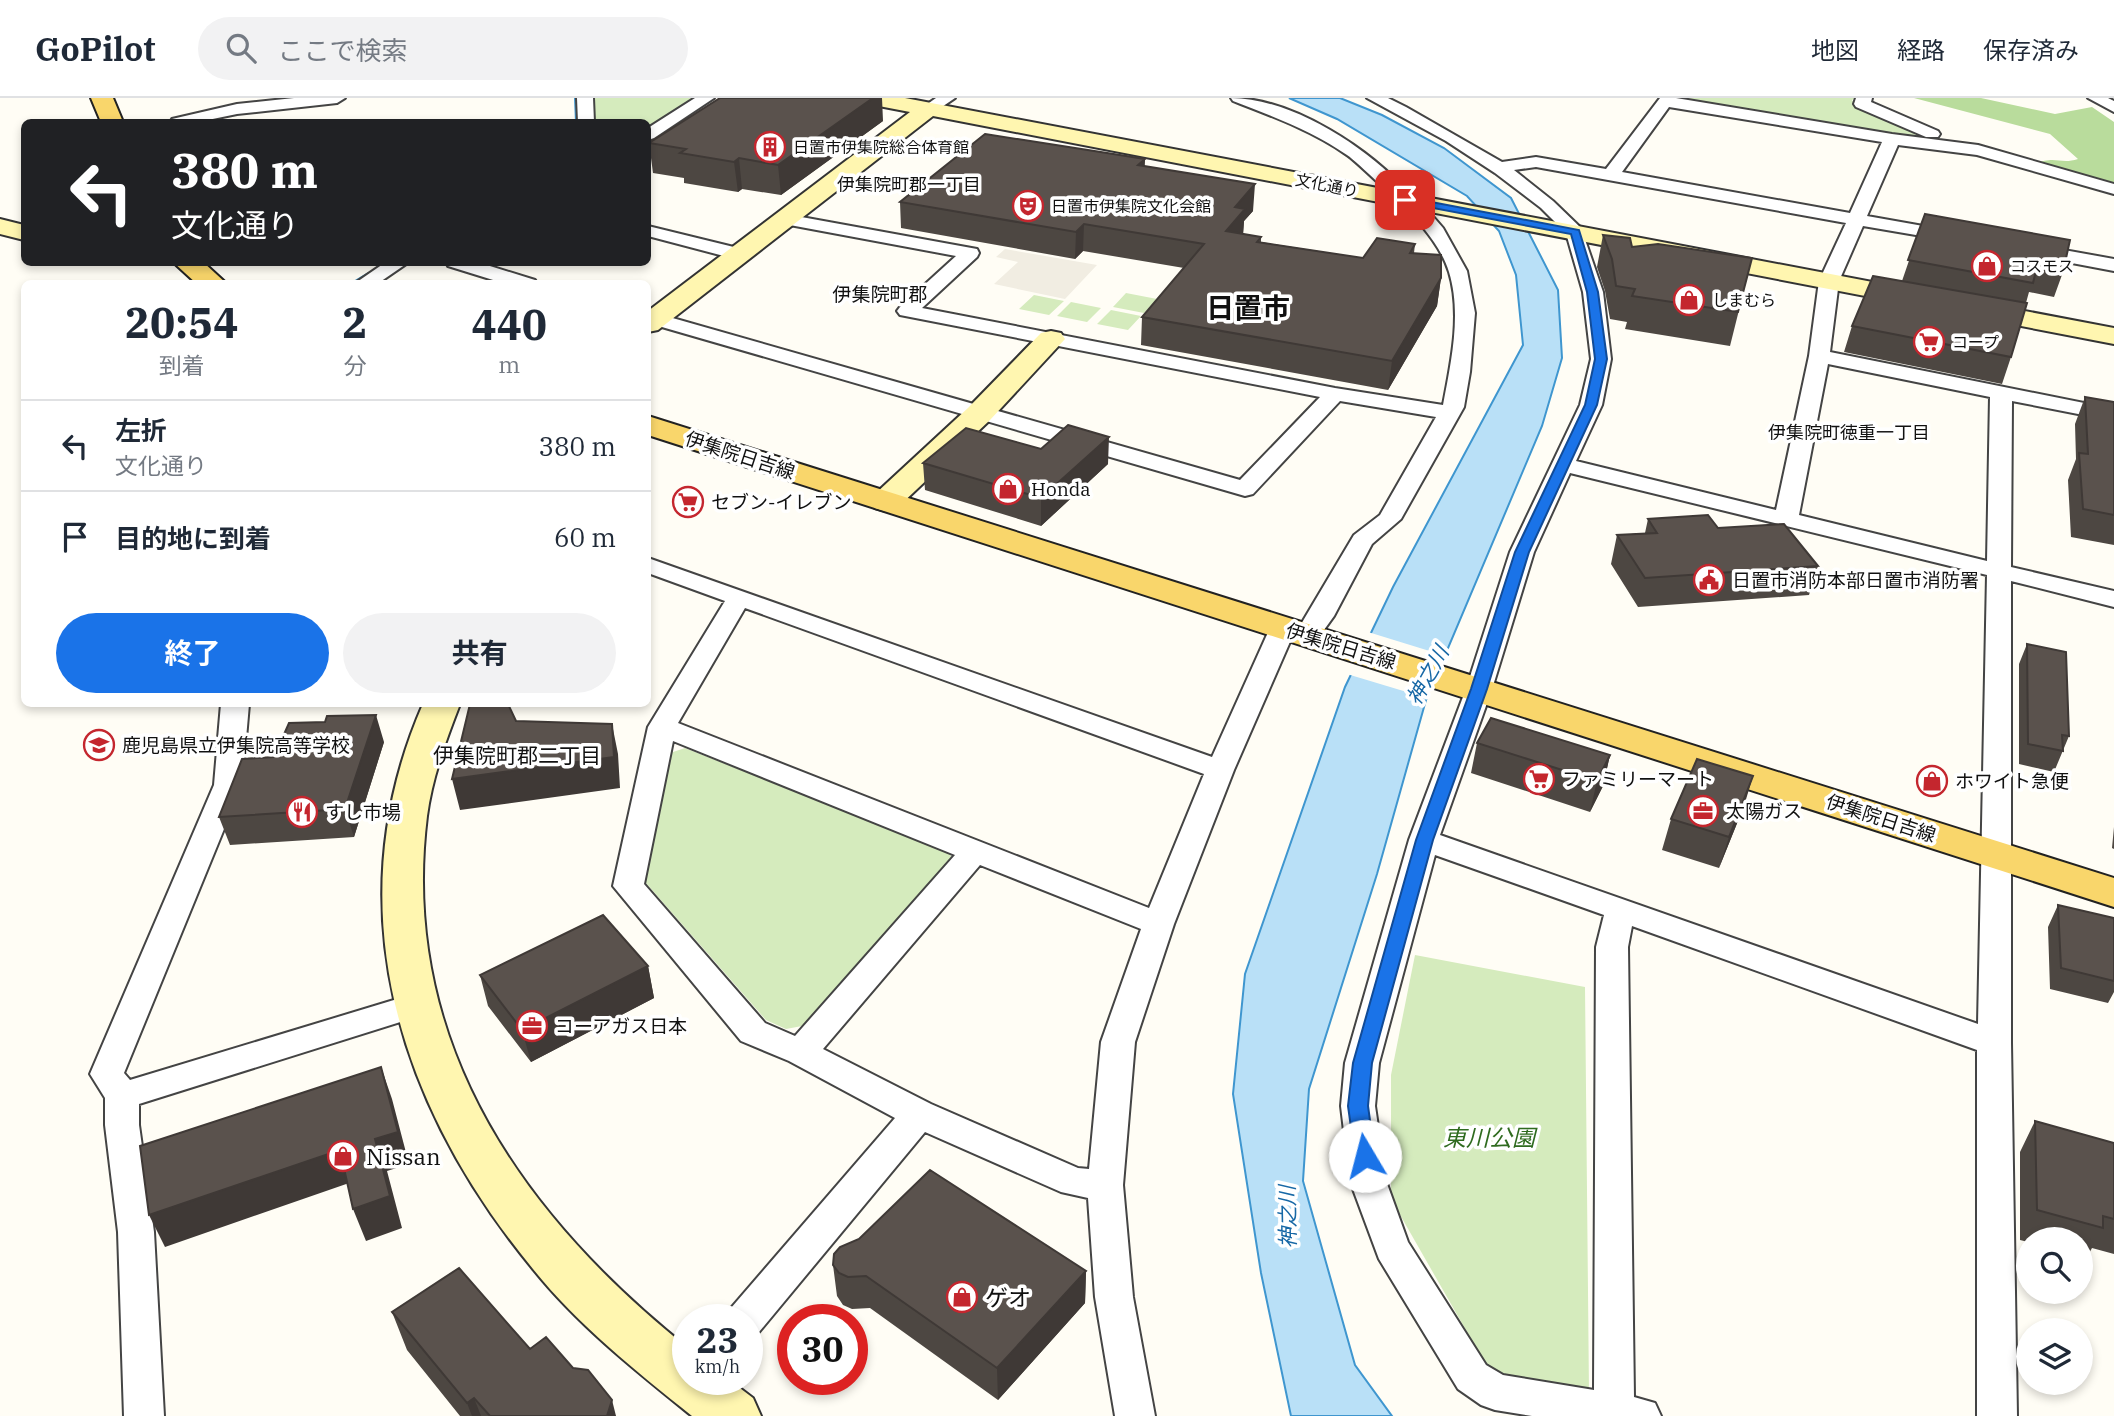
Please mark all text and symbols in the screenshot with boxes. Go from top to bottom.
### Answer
search box [198,17,688,80]
text: GoPilot [35,27,156,70]
icon: search [222,29,260,67]
text: ここで検索 [278,33,408,67]
text: 地図 [1811,34,1859,66]
text: 経路 [1897,34,1945,66]
text: 保存済み [1983,34,2079,66]
building icon: 日置市伊集院総合体育館 [753,130,787,164]
place label: 日置市伊集院総合体育館 [793,137,969,157]
text: 380 m [171,138,318,201]
icon: left [56,147,147,238]
street label: 文化通り [1294,169,1360,201]
pin [1375,170,1435,230]
district label: 伊集院町郡一丁目 [837,173,981,196]
icon: arrive [1386,181,1424,219]
theatre icon: 日置市伊集院文化会館 [1011,189,1045,223]
place label: 日置市伊集院文化会館 [1051,196,1211,216]
text: 文化通り [171,204,299,246]
shop icon: コスモス [1970,249,2004,283]
place label: コスモス [2010,256,2074,276]
district label: 伊集院町郡 [832,282,928,306]
shop icon: しまむら [1672,283,1706,317]
district label: 日置市 [1206,289,1290,326]
place label: しまむら [1712,290,1776,310]
text: 20:54 [125,295,238,350]
text: 2 [342,295,368,350]
text: 440 [471,297,547,352]
supermarket icon: コープ [1912,325,1946,359]
place label: コープ [1952,332,1999,352]
text: m [498,349,520,379]
text: 到着 [159,350,205,380]
text: 分 [343,350,366,380]
text: 左折 [115,413,167,447]
district label: 伊集院町徳重一丁目 [1768,421,1930,444]
street label: 伊集院日吉線 [682,426,798,484]
icon: left [56,427,94,465]
text: 380 m [538,429,616,463]
text: 文化通り [115,450,207,480]
shop icon: Honda [991,472,1025,506]
place label: Honda [1031,477,1091,501]
supermarket icon: セブン-イレブン [671,485,705,519]
place label: セブン-イレブン [711,490,851,514]
icon: arrive [56,518,94,556]
text: 60 m [554,520,616,554]
text: 目的地に到着 [115,521,271,555]
public building icon: 日置市消防本部日置市消防署 [1692,563,1726,597]
place label: 日置市消防本部日置市消防署 [1732,568,1979,592]
button: 終了 [56,613,329,693]
button: 共有 [343,613,616,693]
street label: 伊集院日吉線 [1283,618,1399,674]
water label: 神之川 [1399,639,1455,709]
school or university icon: 鹿児島県立伊集院高等学校 [82,728,116,762]
place label: 鹿児島県立伊集院高等学校 [122,733,350,757]
district label: 伊集院町郡二丁目 [433,741,601,769]
supermarket icon: ファミリーマート [1522,762,1556,796]
shop icon: ホワイト急便 [1915,764,1949,798]
place label: ファミリーマート [1562,767,1714,791]
place label: ホワイト急便 [1955,769,2069,793]
street label: 伊集院日吉線 [1823,789,1939,847]
office icon: 太陽ガス [1686,794,1720,828]
restaurant icon: すし市場 [285,795,319,829]
place label: 太陽ガス [1726,799,1802,823]
place label: すし市場 [325,800,401,824]
office icon: コーアガス日本 [515,1009,549,1043]
place label: コーアガス日本 [555,1014,687,1038]
position arrow [1328,1119,1402,1193]
park label: 東川公園 [1443,1122,1538,1152]
shop icon: Nissan [326,1139,360,1173]
place label: Nissan [366,1141,441,1171]
water label: 神之川 [1272,1183,1302,1249]
map controls [2016,1227,2093,1395]
button: search [2016,1227,2093,1304]
shop icon: ゲオ [945,1280,979,1314]
place label: ゲオ [985,1282,1031,1312]
speed limit sign: 30 [777,1304,868,1395]
text: 23 [696,1317,739,1363]
button: layers [2016,1318,2093,1395]
text: km/h [695,1355,740,1378]

